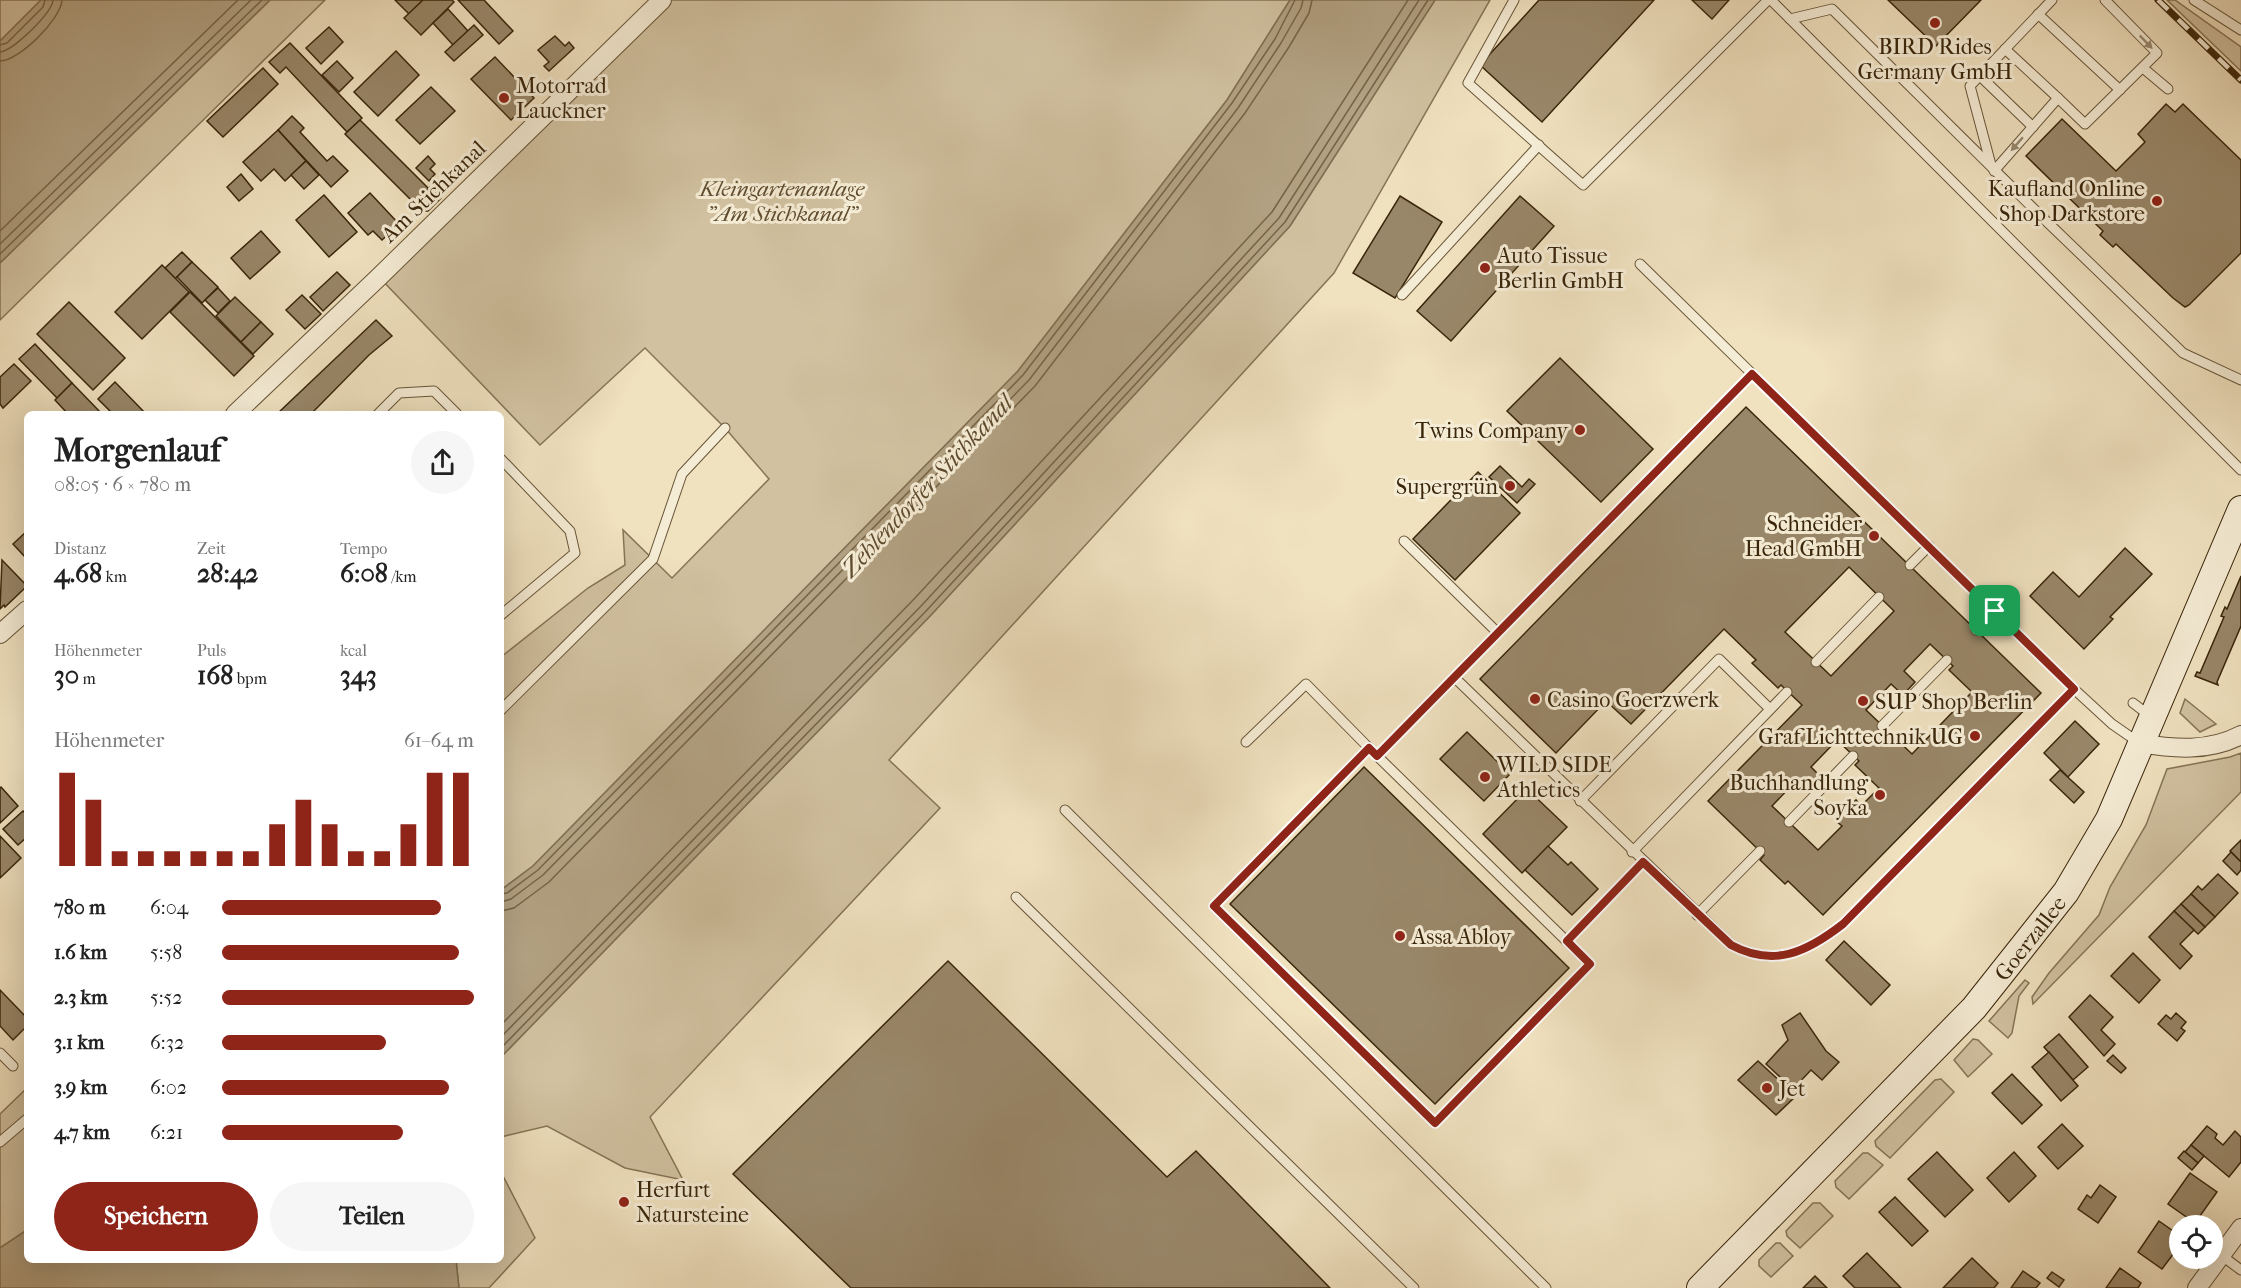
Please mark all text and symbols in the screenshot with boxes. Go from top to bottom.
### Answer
marker: BIRD Rides Germany GmbH [1928,16,1942,30]
place label: BIRD Rides Germany GmbH [1857,34,2013,85]
one-way arrow [2139,34,2153,48]
place label: Motorrad Lauckner [516,73,608,124]
marker: Motorrad Lauckner [497,91,511,105]
street label: Am Stichkanal [375,135,491,249]
one-way arrow [2010,137,2024,152]
park label: Kleingartenanlage "Am Stichkanal" [698,176,865,227]
place label: Kaufland Online Shop Darkstore [1988,176,2145,227]
marker: Kaufland Online Shop Darkstore [2150,194,2164,208]
place label: Auto Tissue Berlin GmbH [1496,243,1624,294]
marker: Auto Tissue Berlin GmbH [1478,261,1492,275]
water label: Zehlendorfer Stichkanal [834,387,1021,584]
place label: Twins Company [1415,418,1569,444]
marker: Twins Company [1573,423,1587,437]
text: Morgenlauf [54,431,221,470]
button: share [411,431,474,494]
text: 08:05 · 6 × 780 m [54,473,191,496]
place label: Supergrün [1396,474,1498,500]
marker: Supergrün [1503,479,1517,493]
place label: Schneider Head GmbH [1745,511,1863,562]
marker: Schneider Head GmbH [1867,529,1881,543]
text: Distanz [54,539,106,558]
text: Zeit [197,539,226,558]
text: Tempo [340,539,387,558]
text: 4.68 [54,558,102,589]
text: 28:42 [197,558,258,589]
text: 6:08 [340,558,388,589]
text: km [102,567,127,586]
text: /km [388,567,417,586]
pin [1969,585,2020,636]
icon: arrive [1978,594,2011,627]
text: Höhenmeter [54,641,142,660]
text: Puls [197,641,226,660]
text: kcal [340,641,367,660]
text: 30 [54,660,79,691]
text: 168 [197,660,233,691]
text: 343 [340,660,377,691]
text: m [79,669,96,688]
text: bpm [233,669,267,688]
place label: Casino Goerzwerk [1547,687,1720,713]
place label: SUP Shop Berlin [1875,689,2033,715]
marker: Casino Goerzwerk [1528,692,1542,706]
marker: SUP Shop Berlin [1856,694,1870,708]
place label: Graf Lichttechnik UG [1758,724,1963,750]
text: Höhenmeter [54,729,164,752]
text: 61–64 m [404,729,474,752]
marker: Graf Lichttechnik UG [1968,729,1982,743]
place label: WILD SIDE Athletics [1496,752,1612,803]
marker: WILD SIDE Athletics [1478,770,1492,784]
place label: Buchhandlung Soyka [1729,770,1869,821]
marker: Buchhandlung Soyka [1873,788,1887,802]
street label: Goerzallee [1990,891,2072,986]
text: 780 m [54,896,106,919]
text: 6:04 [150,896,188,919]
place label: Assa Abloy [1411,924,1512,950]
marker: Assa Abloy [1393,929,1407,943]
text: 1.6 km [54,941,107,964]
text: 5:58 [150,941,182,964]
text: 2.3 km [54,986,108,1009]
text: 5:52 [150,986,182,1009]
text: 3.1 km [54,1031,104,1054]
text: 6:32 [150,1031,184,1054]
text: 3.9 km [54,1076,108,1099]
text: 6:02 [150,1076,187,1099]
place label: Jet [1777,1076,1806,1102]
marker: Jet [1760,1081,1774,1095]
text: 4.7 km [54,1121,110,1144]
text: 6:21 [150,1121,183,1144]
place label: Herfurt Natursteine [636,1177,749,1228]
button: Speichern [54,1182,258,1251]
button: Teilen [270,1182,474,1251]
marker: Herfurt Natursteine [617,1195,631,1209]
map controls [2169,1215,2223,1269]
button: locate [2169,1215,2223,1269]

